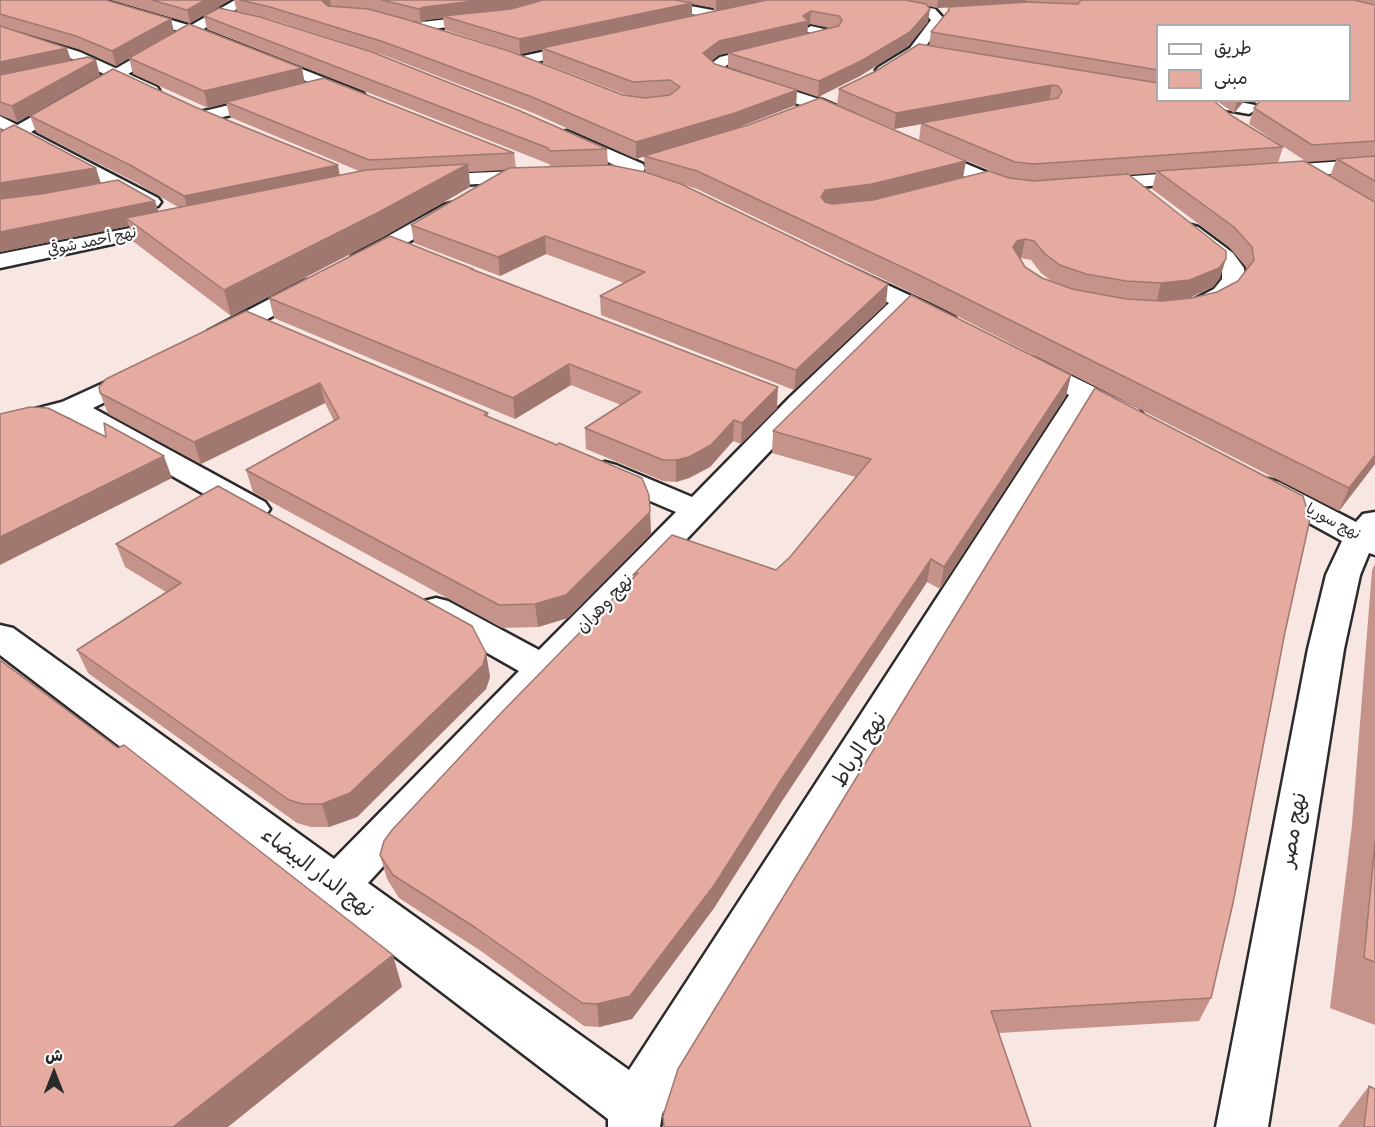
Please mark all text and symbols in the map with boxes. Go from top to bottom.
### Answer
legend [1156,24,1351,102]
text: طريق [1214,35,1252,60]
text: مبنى [1214,65,1248,90]
street label: نهج أحمد شوقي [46,224,138,260]
street label: نهج سوريا [1303,500,1363,544]
street label: نهج وهران [572,570,638,638]
street label: نهج الرباط [827,708,893,792]
street label: نهج مصر [1275,791,1313,869]
street label: نهج الدار البيضاء [256,822,378,924]
north arrow [24,1043,84,1103]
text: ش [45,1044,63,1066]

